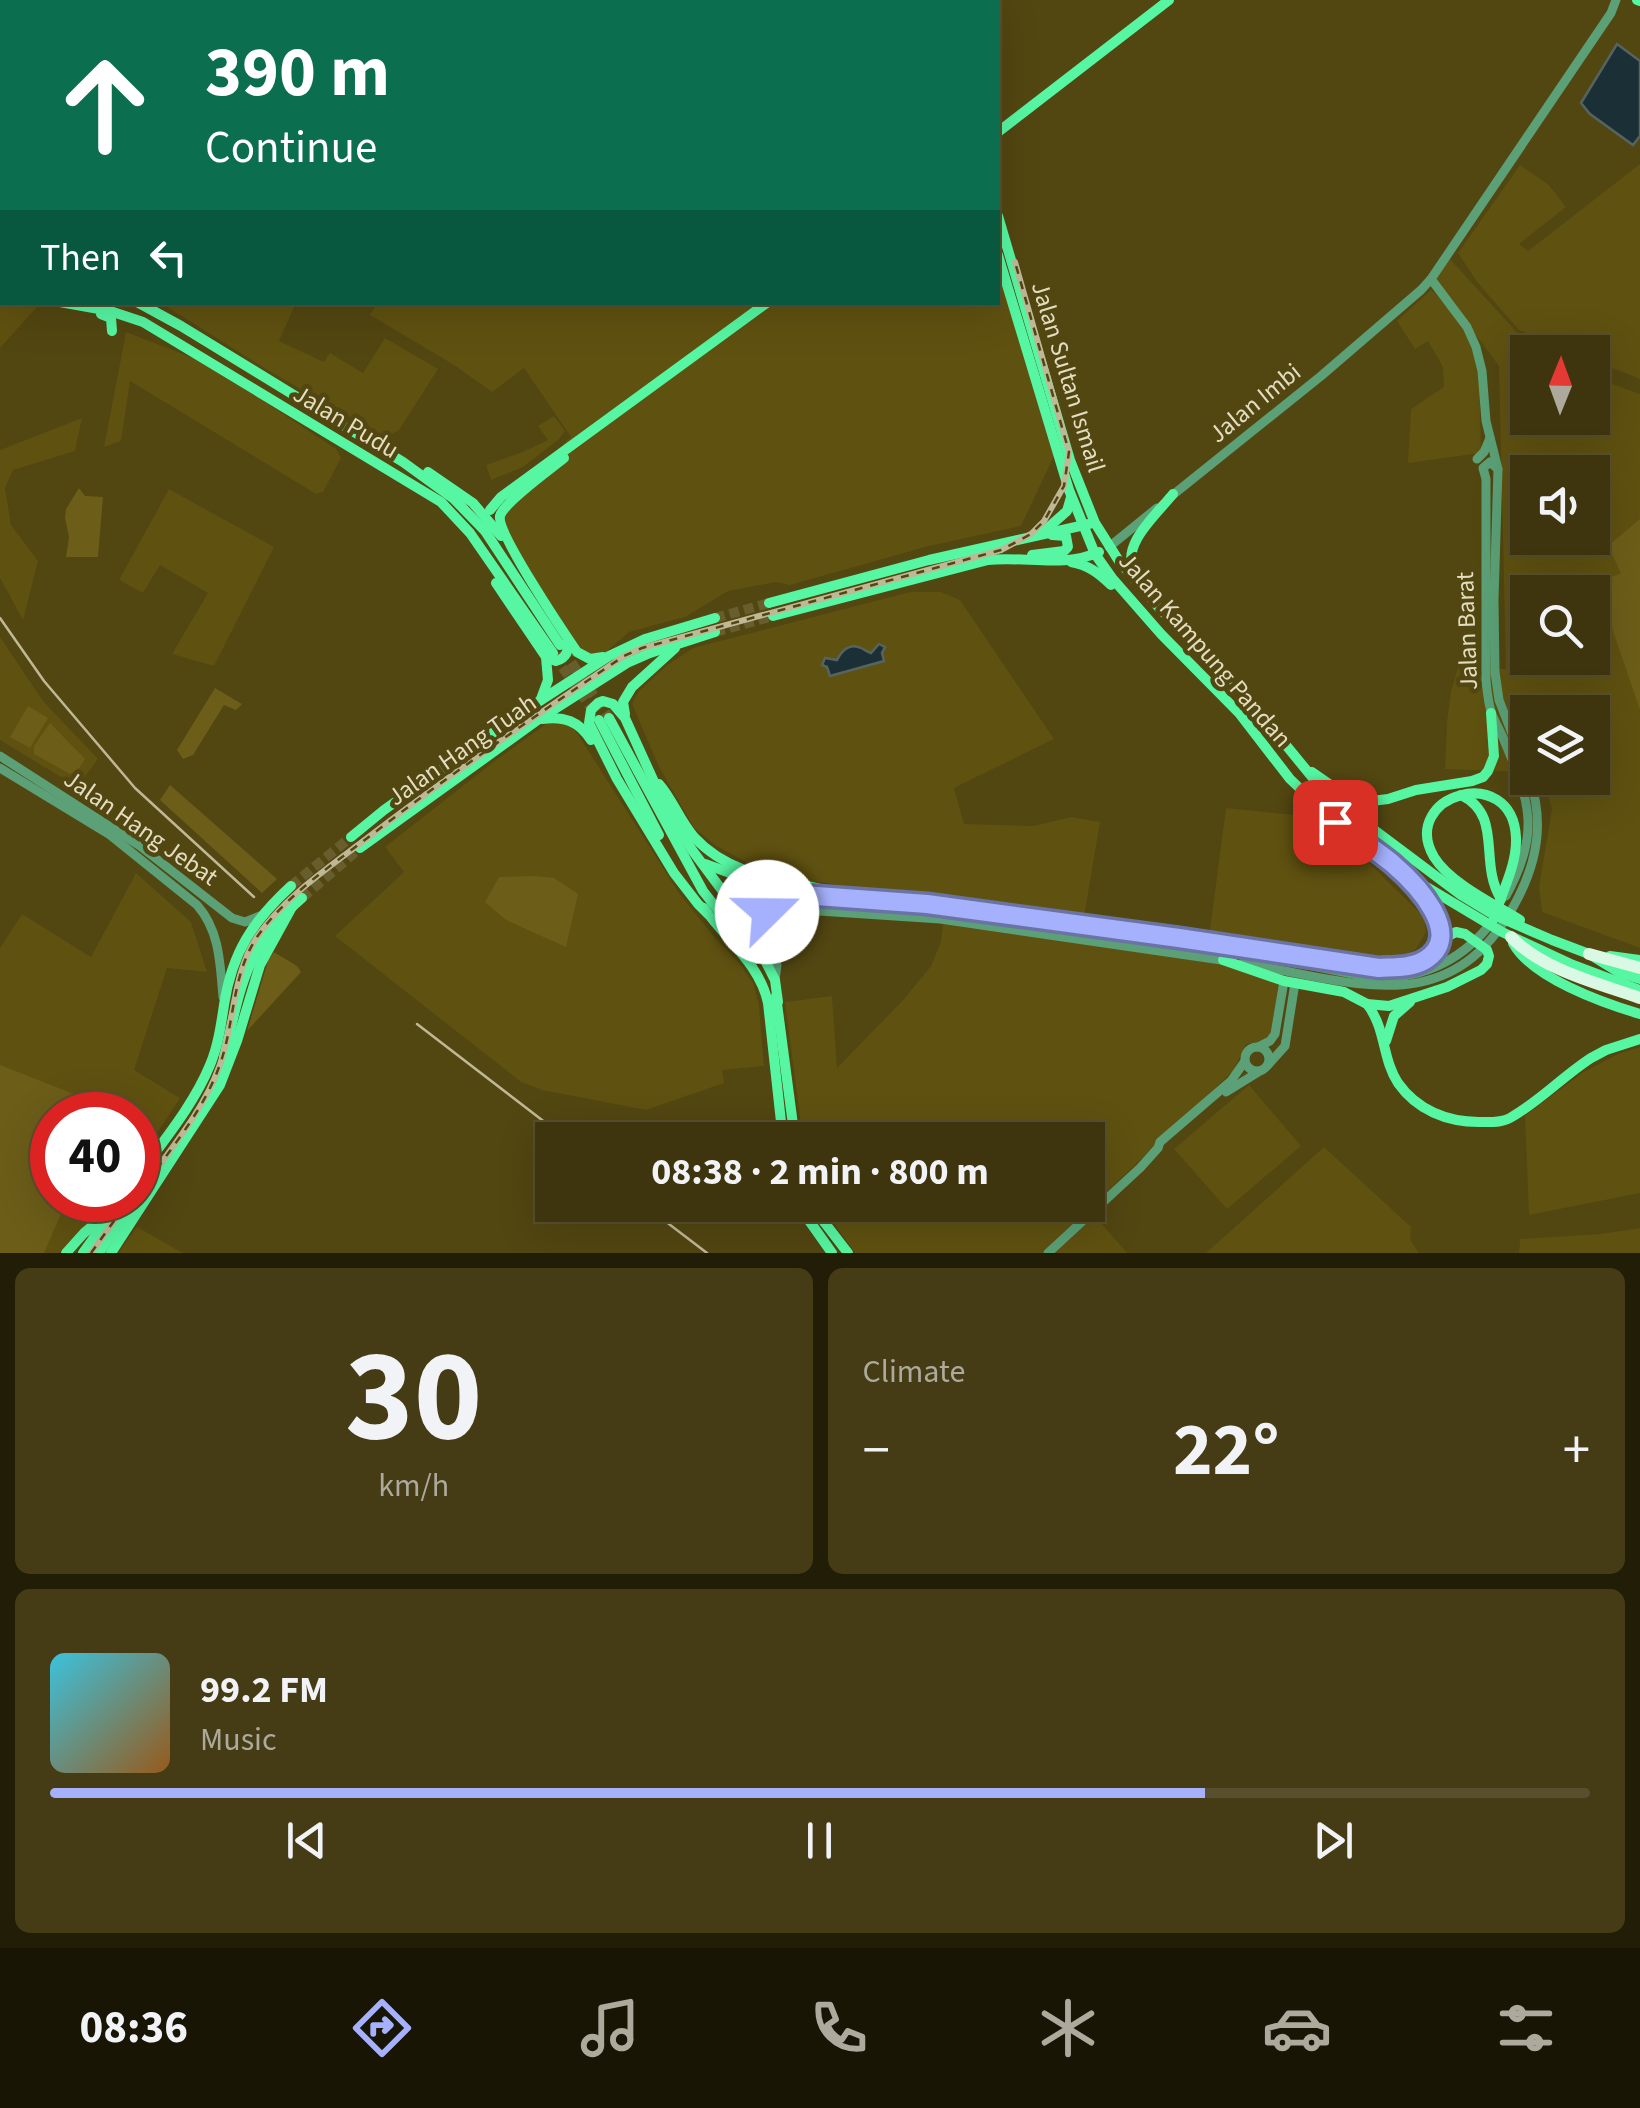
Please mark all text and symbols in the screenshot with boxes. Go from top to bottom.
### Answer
text: 390 m [205,23,390,123]
icon: ahead [40,40,170,170]
text: Continue [205,116,377,180]
icon: left [141,230,196,285]
text: Then [40,231,121,285]
street label: Jalan Sultan Ismail [1022,277,1114,477]
north arrow [1510,335,1610,435]
map controls [1510,335,1610,795]
street label: Jalan Imbi [1201,355,1309,451]
street label: Jalan Pudu [286,376,406,468]
button: sound [1510,455,1610,555]
street label: Jalan Kampung Pandan [1110,544,1300,756]
street label: Jalan Barat [1447,571,1487,691]
button: search [1510,575,1610,675]
street label: Jalan Hang Tuah [380,685,544,815]
button: layers [1510,695,1610,795]
street label: Jalan Hang Jebat [57,761,226,895]
pin [1293,780,1378,865]
icon: arrive [1308,795,1363,850]
position arrow [715,860,819,964]
speed limit sign: 40 [30,1092,160,1222]
text: 08:38 · 2 min · 800 m [651,1145,989,1199]
text: 30 [345,1305,482,1490]
text: Climate [863,1349,965,1395]
text: 22° [1173,1397,1280,1504]
text: − [863,1412,890,1490]
text: + [1563,1412,1590,1490]
text: km/h [378,1463,449,1509]
text: 99.2 FM [200,1663,328,1717]
text: Music [200,1717,277,1763]
icon: previous [279,1813,334,1868]
icon: pause [792,1813,847,1868]
icon: next [1306,1813,1361,1868]
icon: directions [347,1993,417,2063]
icon: music [575,1993,645,2063]
icon: phone [804,1993,874,2063]
icon: climate [1033,1993,1103,2063]
icon: car [1262,1993,1332,2063]
icon: filters [1491,1993,1561,2063]
text: 08:36 [79,1996,188,2060]

